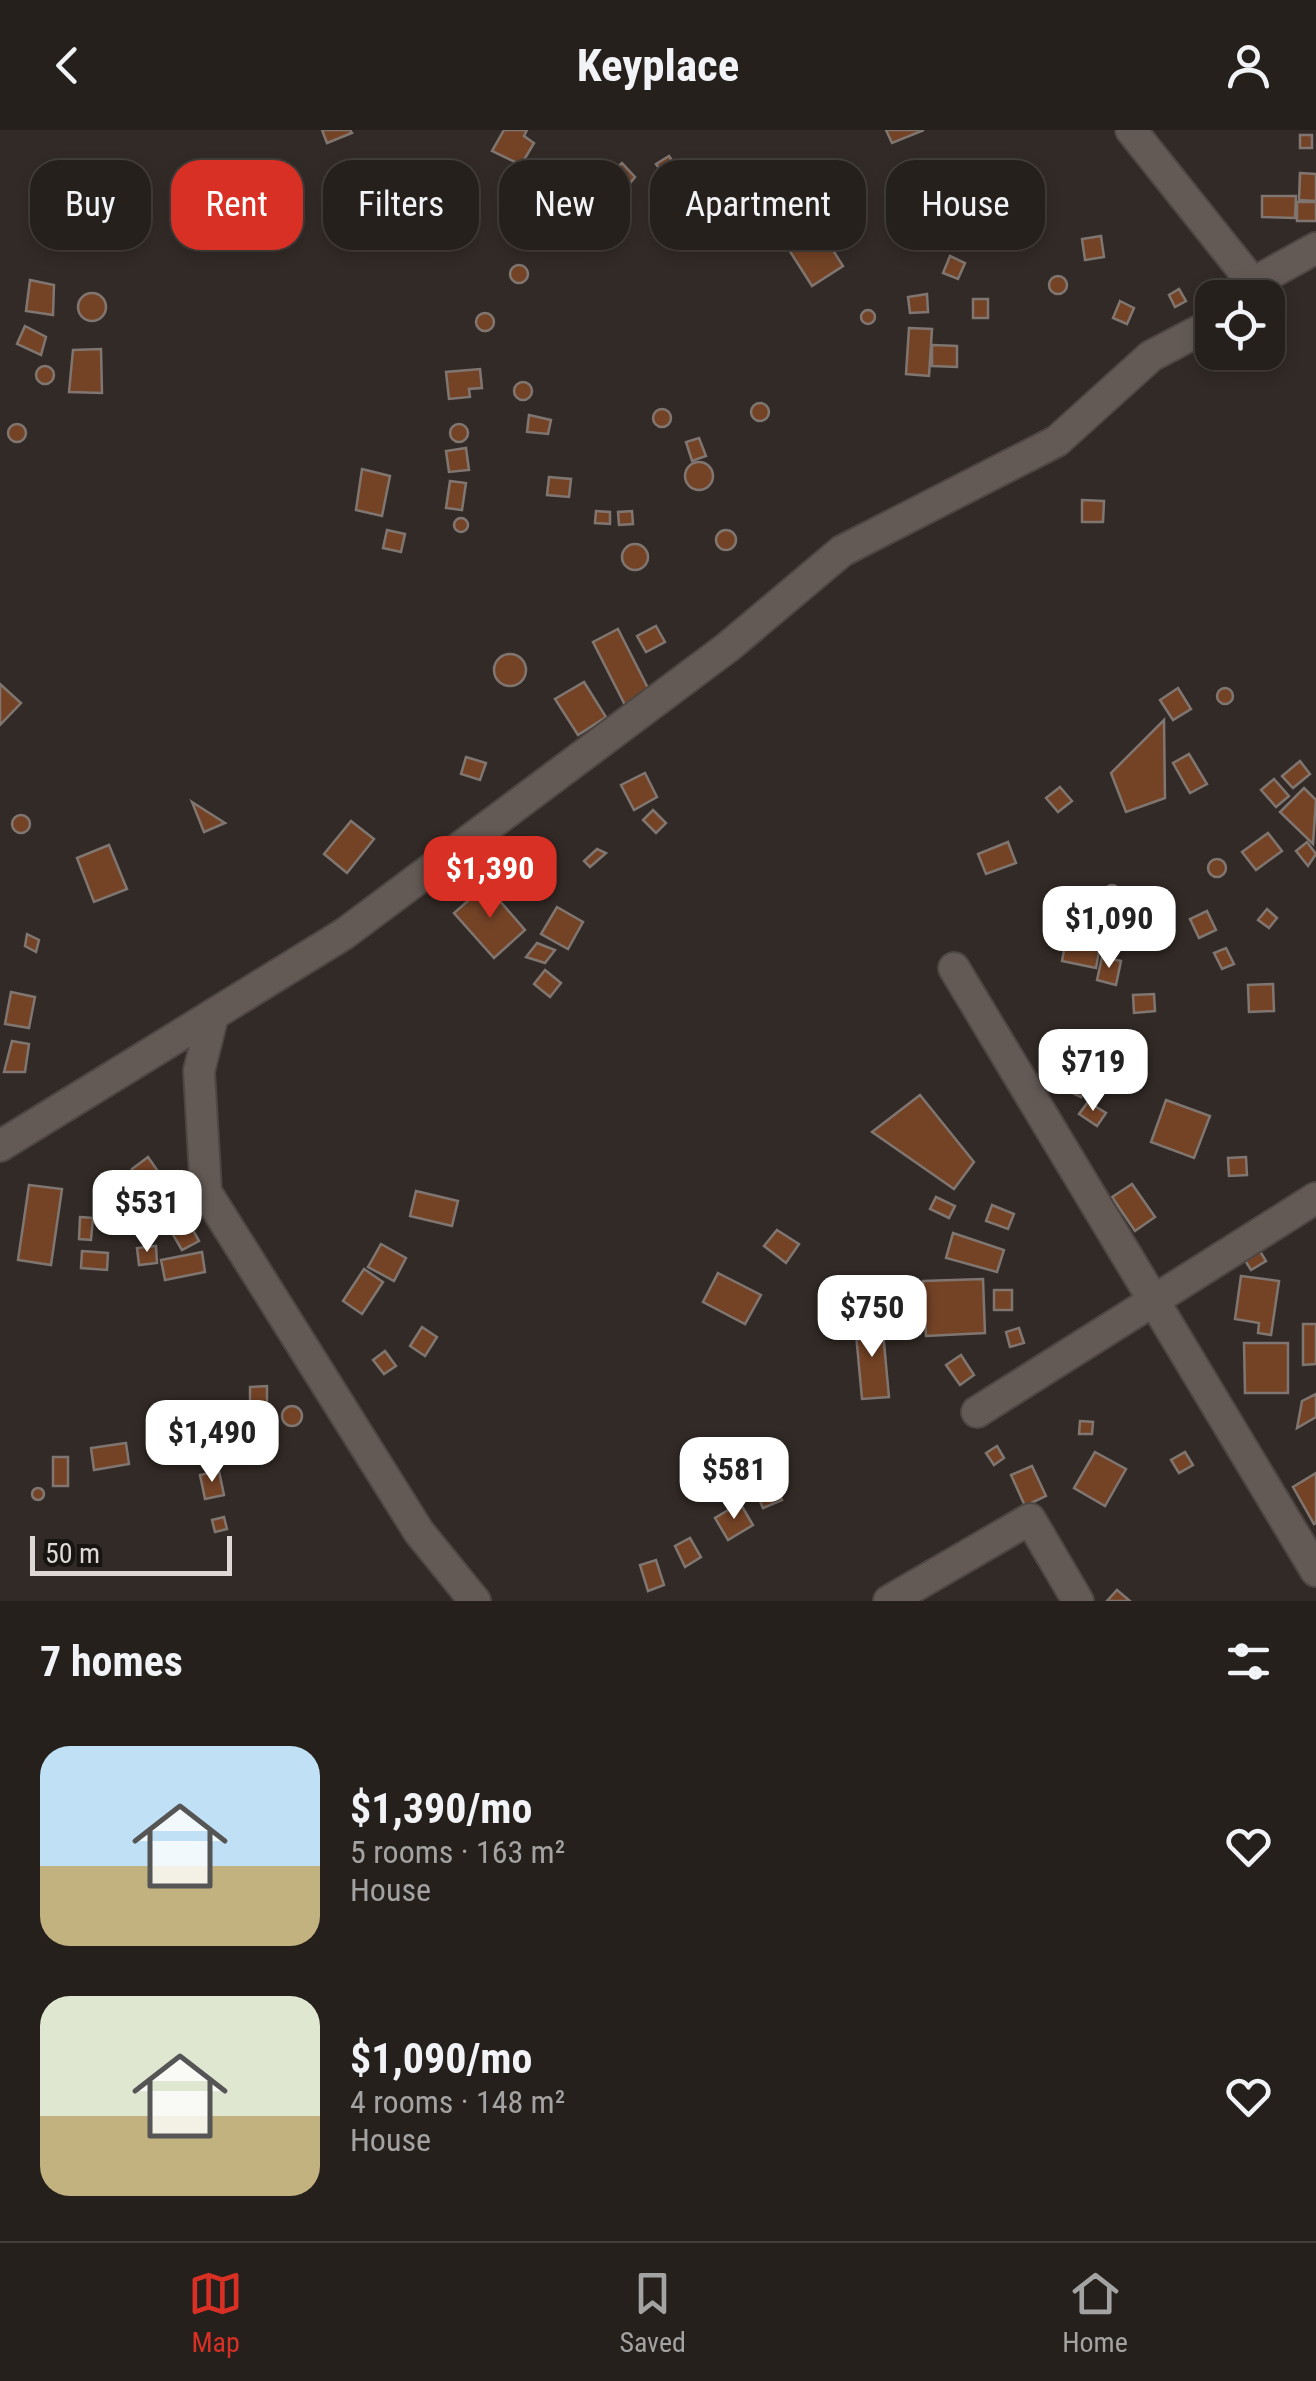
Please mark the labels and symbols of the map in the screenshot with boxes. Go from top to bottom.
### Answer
pin: $1,390 [409,836,571,921]
pin: $1,090 [1028,886,1190,971]
pin: $719 [1034,1029,1152,1114]
pin: $531 [88,1170,206,1255]
pin: $750 [813,1275,931,1360]
pin: $1,490 [131,1400,293,1485]
pin: $581 [675,1437,793,1522]
scale bar [30,1531,232,1576]

